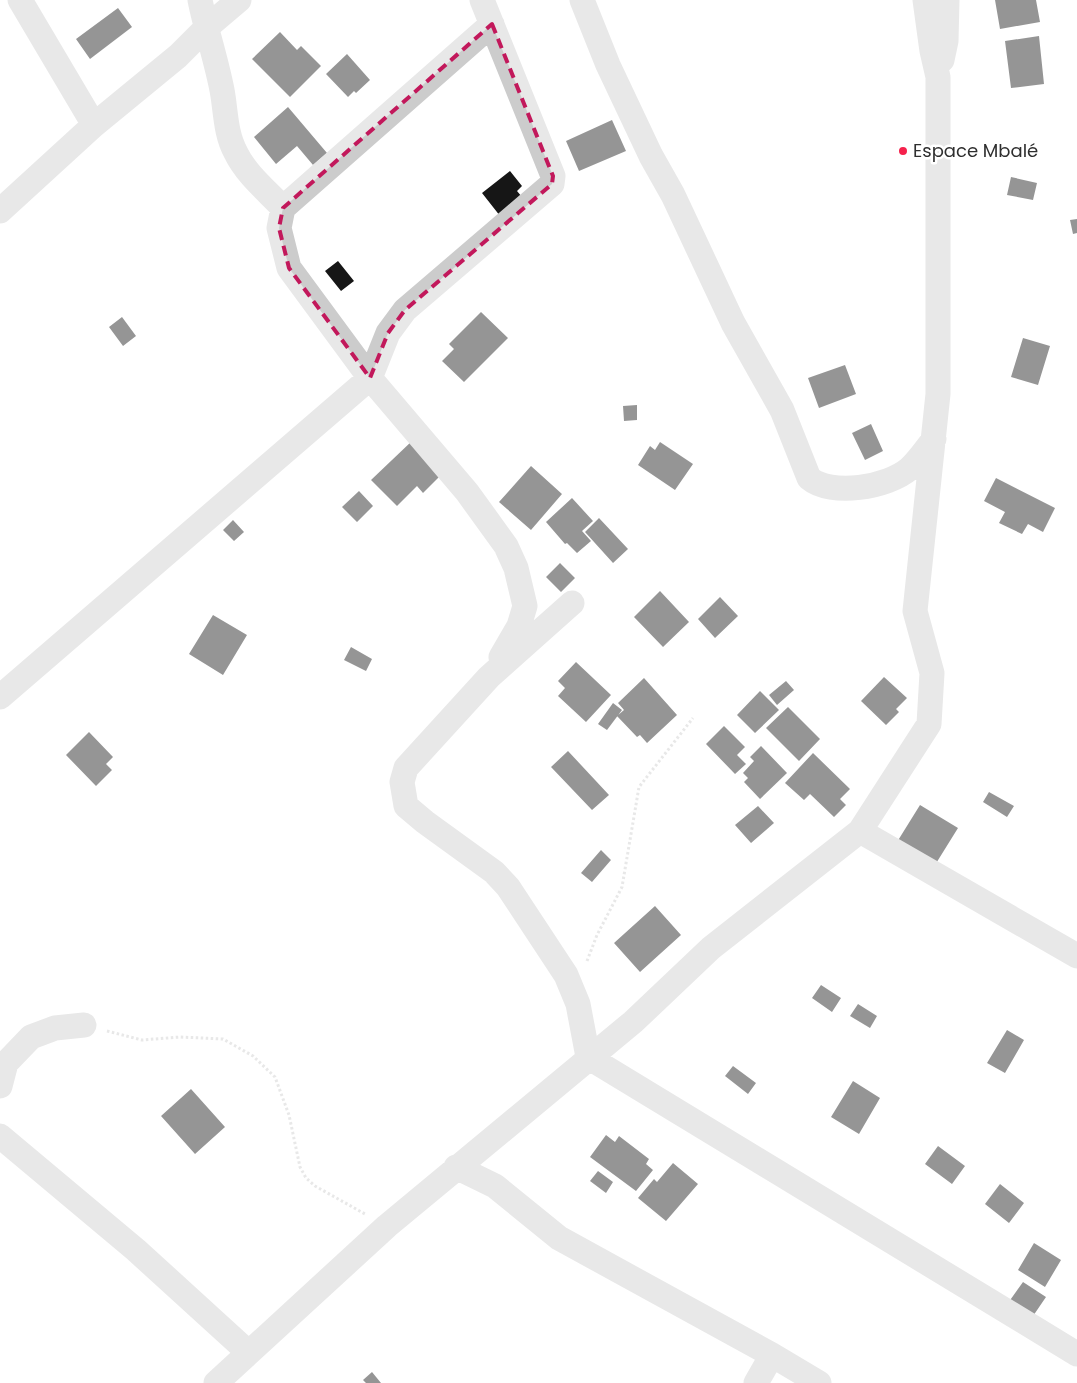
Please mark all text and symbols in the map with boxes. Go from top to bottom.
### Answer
place label: Espace Mbalé [913,138,1038,163]
marker: Espace Mbalé [897,145,909,157]

